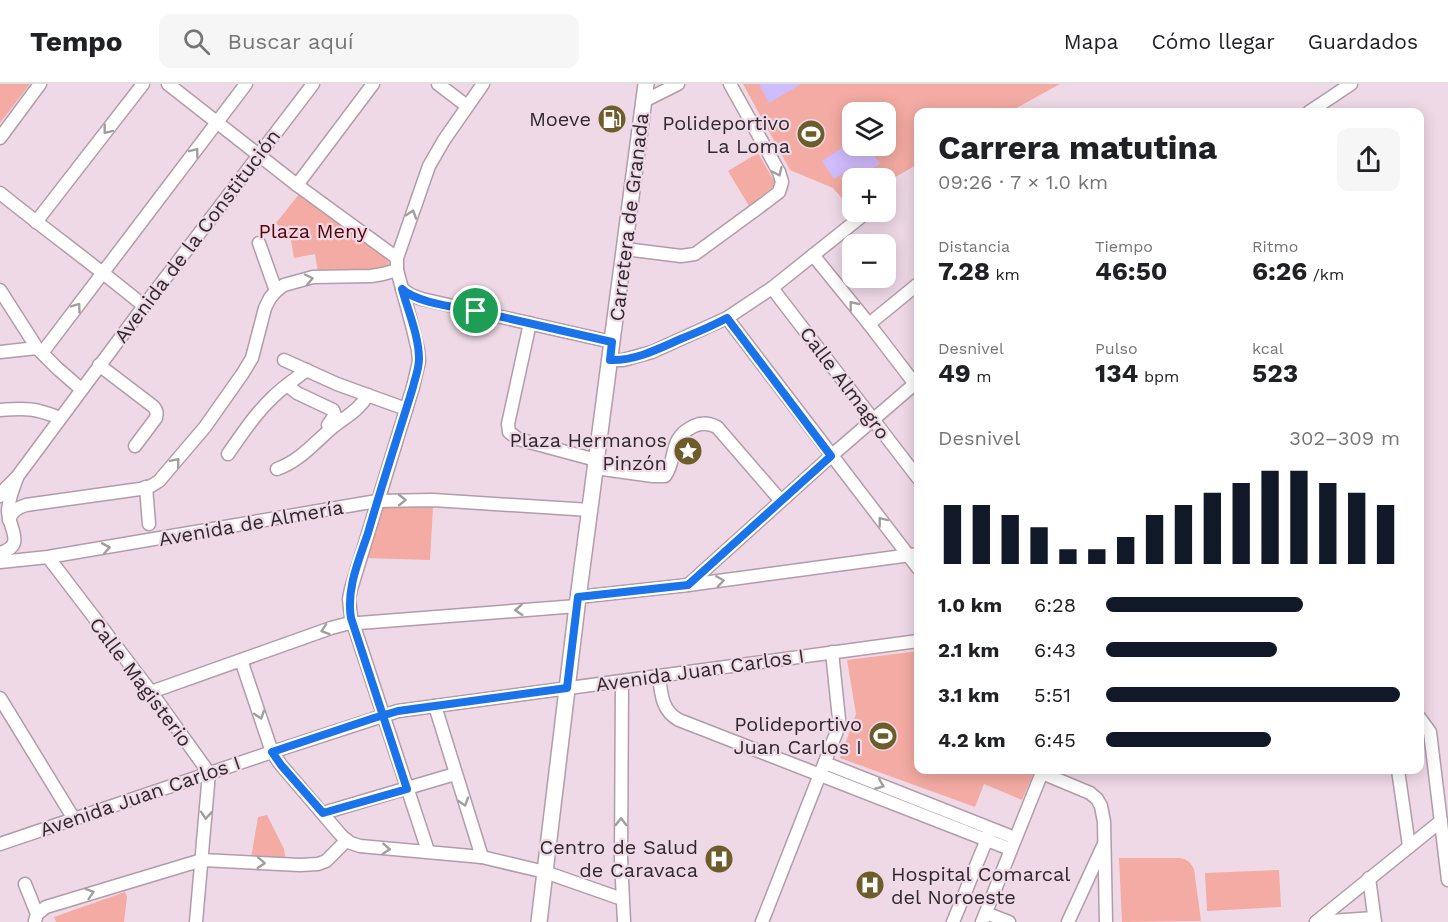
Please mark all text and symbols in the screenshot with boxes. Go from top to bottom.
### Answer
search box [159,14,579,68]
text: Tempo [30,25,123,58]
icon: search [180,25,213,58]
text: Buscar aquí [228,29,354,54]
text: Mapa [1064,29,1118,54]
text: Cómo llegar [1151,29,1275,54]
text: Guardados [1308,29,1418,54]
map controls [842,102,896,288]
button: layers [842,102,896,156]
fuel station icon: Moeve [596,103,628,135]
place label: Moeve [529,107,591,131]
street label: Carretera de Granada [604,111,654,323]
place label: Polideportivo La Loma [662,111,790,158]
sports icon: Polideportivo La Loma [795,118,827,150]
one-way arrow [103,123,114,134]
street label: Avenida de la Constitución [109,125,285,347]
text: Carrera matutina [938,128,1217,167]
button: share [1337,128,1400,191]
one-way arrow [188,147,199,158]
one-way arrow [770,166,782,177]
button: + [842,168,896,222]
text: 09:26 · 7 × 1.0 km [938,170,1108,194]
one-way arrow [405,209,417,220]
park label: Plaza Meny [259,219,368,243]
button: − [842,234,896,288]
text: Distancia [938,237,1010,256]
text: Tiempo [1095,237,1153,256]
text: Ritmo [1252,237,1298,256]
text: 7.28 [938,256,990,286]
text: 46:50 [1095,256,1168,286]
text: 6:26 [1252,256,1307,286]
text: km [990,265,1020,284]
text: /km [1307,265,1344,284]
one-way arrow [303,273,313,286]
pin [450,285,501,336]
icon: arrive [459,294,492,327]
one-way arrow [849,301,860,312]
one-way arrow [70,302,81,313]
street label: Calle Almagro [795,322,895,444]
text: Desnivel [938,339,1004,358]
text: Pulso [1095,339,1138,358]
text: kcal [1252,339,1284,358]
text: 49 [938,358,971,388]
text: 134 [1095,358,1138,388]
text: 523 [1252,358,1298,388]
text: m [971,367,992,386]
text: bpm [1138,367,1179,386]
text: Desnivel [938,426,1020,450]
text: 302–309 m [1289,426,1400,450]
place label: Plaza Hermanos Pinzón [509,428,667,475]
place icon: Plaza Hermanos Pinzón [672,435,704,467]
one-way arrow [168,458,179,469]
one-way arrow [397,494,406,507]
street label: Avenida de Almería [157,495,345,551]
one-way arrow [879,517,890,528]
one-way arrow [101,542,110,554]
one-way arrow [715,575,725,587]
text: 1.0 km [938,593,1002,617]
text: 6:28 [1034,593,1076,617]
one-way arrow [514,604,523,617]
street label: Calle Magisterio [85,613,197,751]
one-way arrow [320,623,331,636]
text: 2.1 km [938,638,999,662]
text: 6:43 [1034,638,1076,662]
street label: Avenida Juan Carlos I [594,643,806,697]
text: 3.1 km [938,683,999,707]
text: 5:51 [1034,683,1071,707]
one-way arrow [252,710,265,720]
place label: Polideportivo Juan Carlos I [733,712,862,759]
sports icon: Polideportivo Juan Carlos I [867,720,899,752]
text: 4.2 km [938,728,1006,752]
text: 6:45 [1034,728,1076,752]
street label: Avenida Juan Carlos I [37,750,243,842]
one-way arrow [873,778,884,790]
one-way arrow [457,796,470,807]
one-way arrow [199,810,212,819]
one-way arrow [615,817,627,826]
place label: Centro de Salud de Caravaca [540,835,698,882]
one-way arrow [381,842,390,855]
hospital icon: Centro de Salud de Caravaca [703,843,735,875]
one-way arrow [256,856,265,869]
place label: Hospital Comarcal del Noroeste [891,862,1070,909]
hospital icon: Hospital Comarcal del Noroeste [854,869,886,901]
one-way arrow [85,888,95,901]

